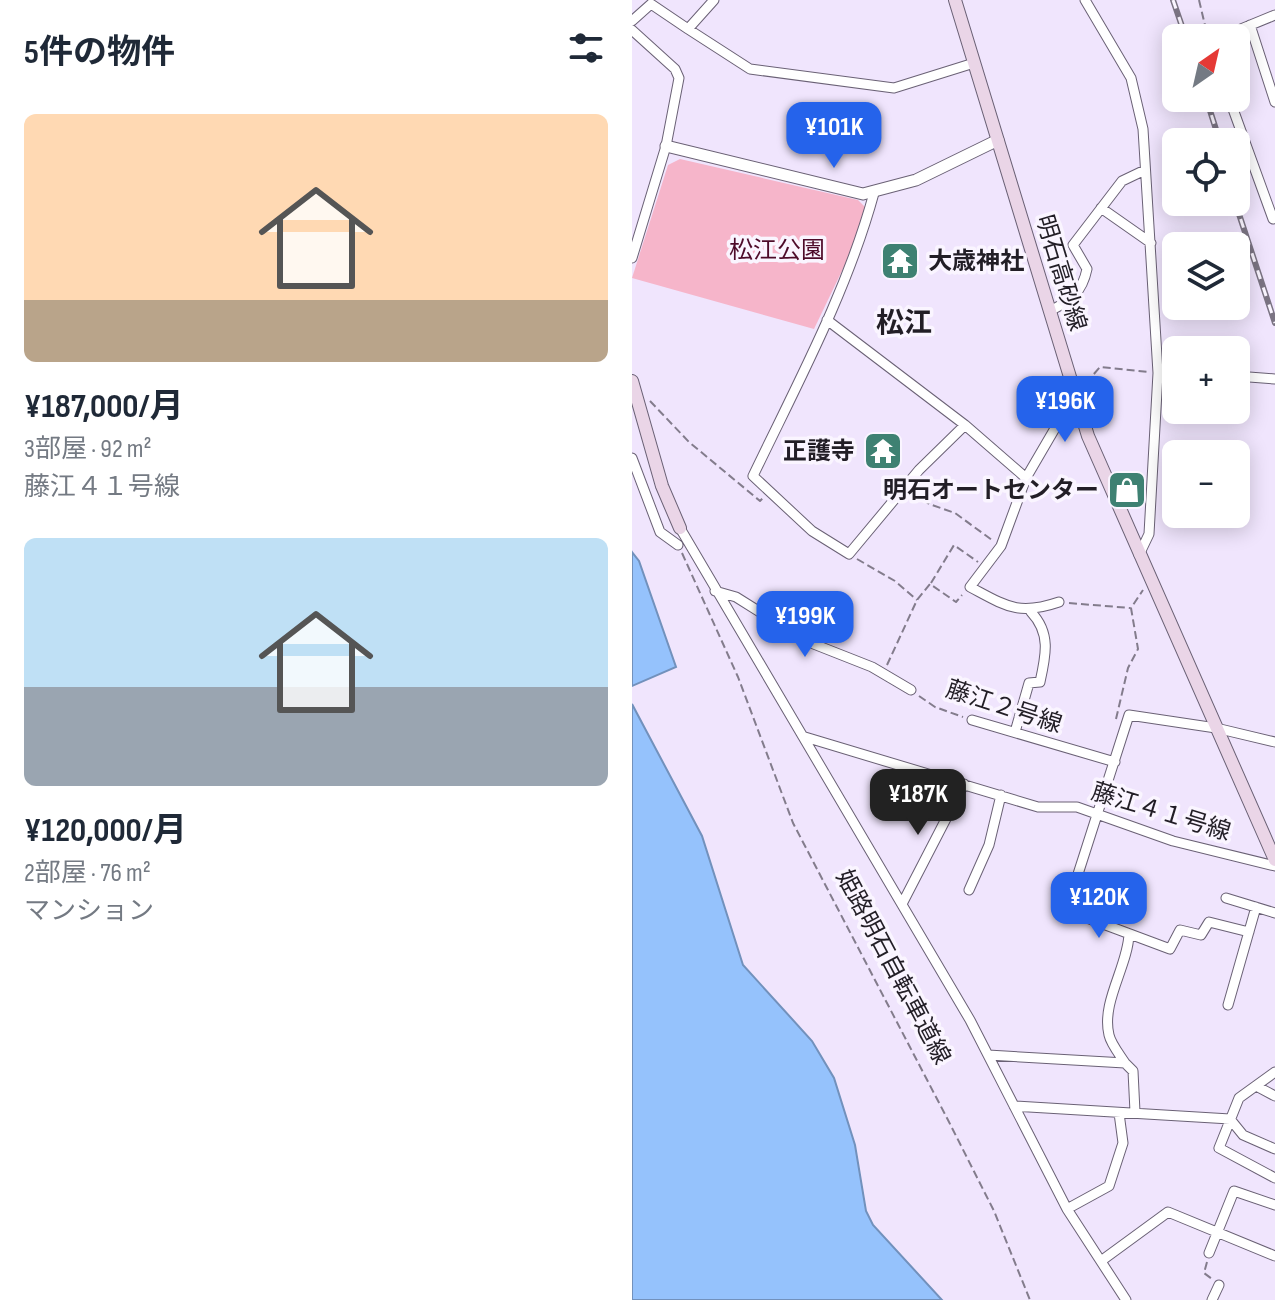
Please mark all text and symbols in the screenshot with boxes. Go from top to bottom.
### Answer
north arrow [1162,24,1250,112]
map controls [1162,24,1250,528]
icon: filters [564,26,608,70]
text: 5件の物件 [24,32,175,73]
pin: ¥101K [778,102,890,170]
text: ¥101K [804,112,864,143]
button: locate [1162,128,1250,216]
icon: home [244,166,388,310]
street label: 明石高砂線 [1030,211,1092,335]
button: layers [1162,232,1250,320]
park label: 松江公園 [729,236,825,265]
temple icon: 大歳神社 [879,240,921,282]
place label: 大歳神社 [928,247,1024,276]
district label: 松江 [876,307,932,340]
button: + [1162,336,1250,424]
pin: ¥196K [1009,376,1121,444]
text: ¥187,000/月 [24,386,184,427]
text: ¥196K [1035,386,1095,417]
temple icon: 正護寺 [862,430,904,472]
text: 3部屋 · 92 m² [24,434,152,465]
place label: 正護寺 [783,437,855,466]
button: − [1162,440,1250,528]
shop icon: 明石オートセンター [1106,469,1148,511]
text: 藤江４１号線 [24,472,180,503]
place label: 明石オートセンター [883,476,1099,505]
icon: home [244,590,388,734]
pin: ¥199K [749,591,861,659]
text: ¥199K [774,601,836,632]
street label: 藤江２号線 [942,675,1066,739]
pin: ¥187K [862,769,974,837]
street label: 藤江４１号線 [1088,777,1234,847]
text: ¥187K [888,779,948,810]
text: ¥120,000/月 [24,810,187,851]
text: 2部屋 · 76 m² [24,858,151,889]
street label: 姫路明石自転車道線 [829,865,957,1069]
pin: ¥120K [1043,872,1155,940]
text: ¥120K [1069,882,1129,913]
text: マンション [24,896,154,927]

